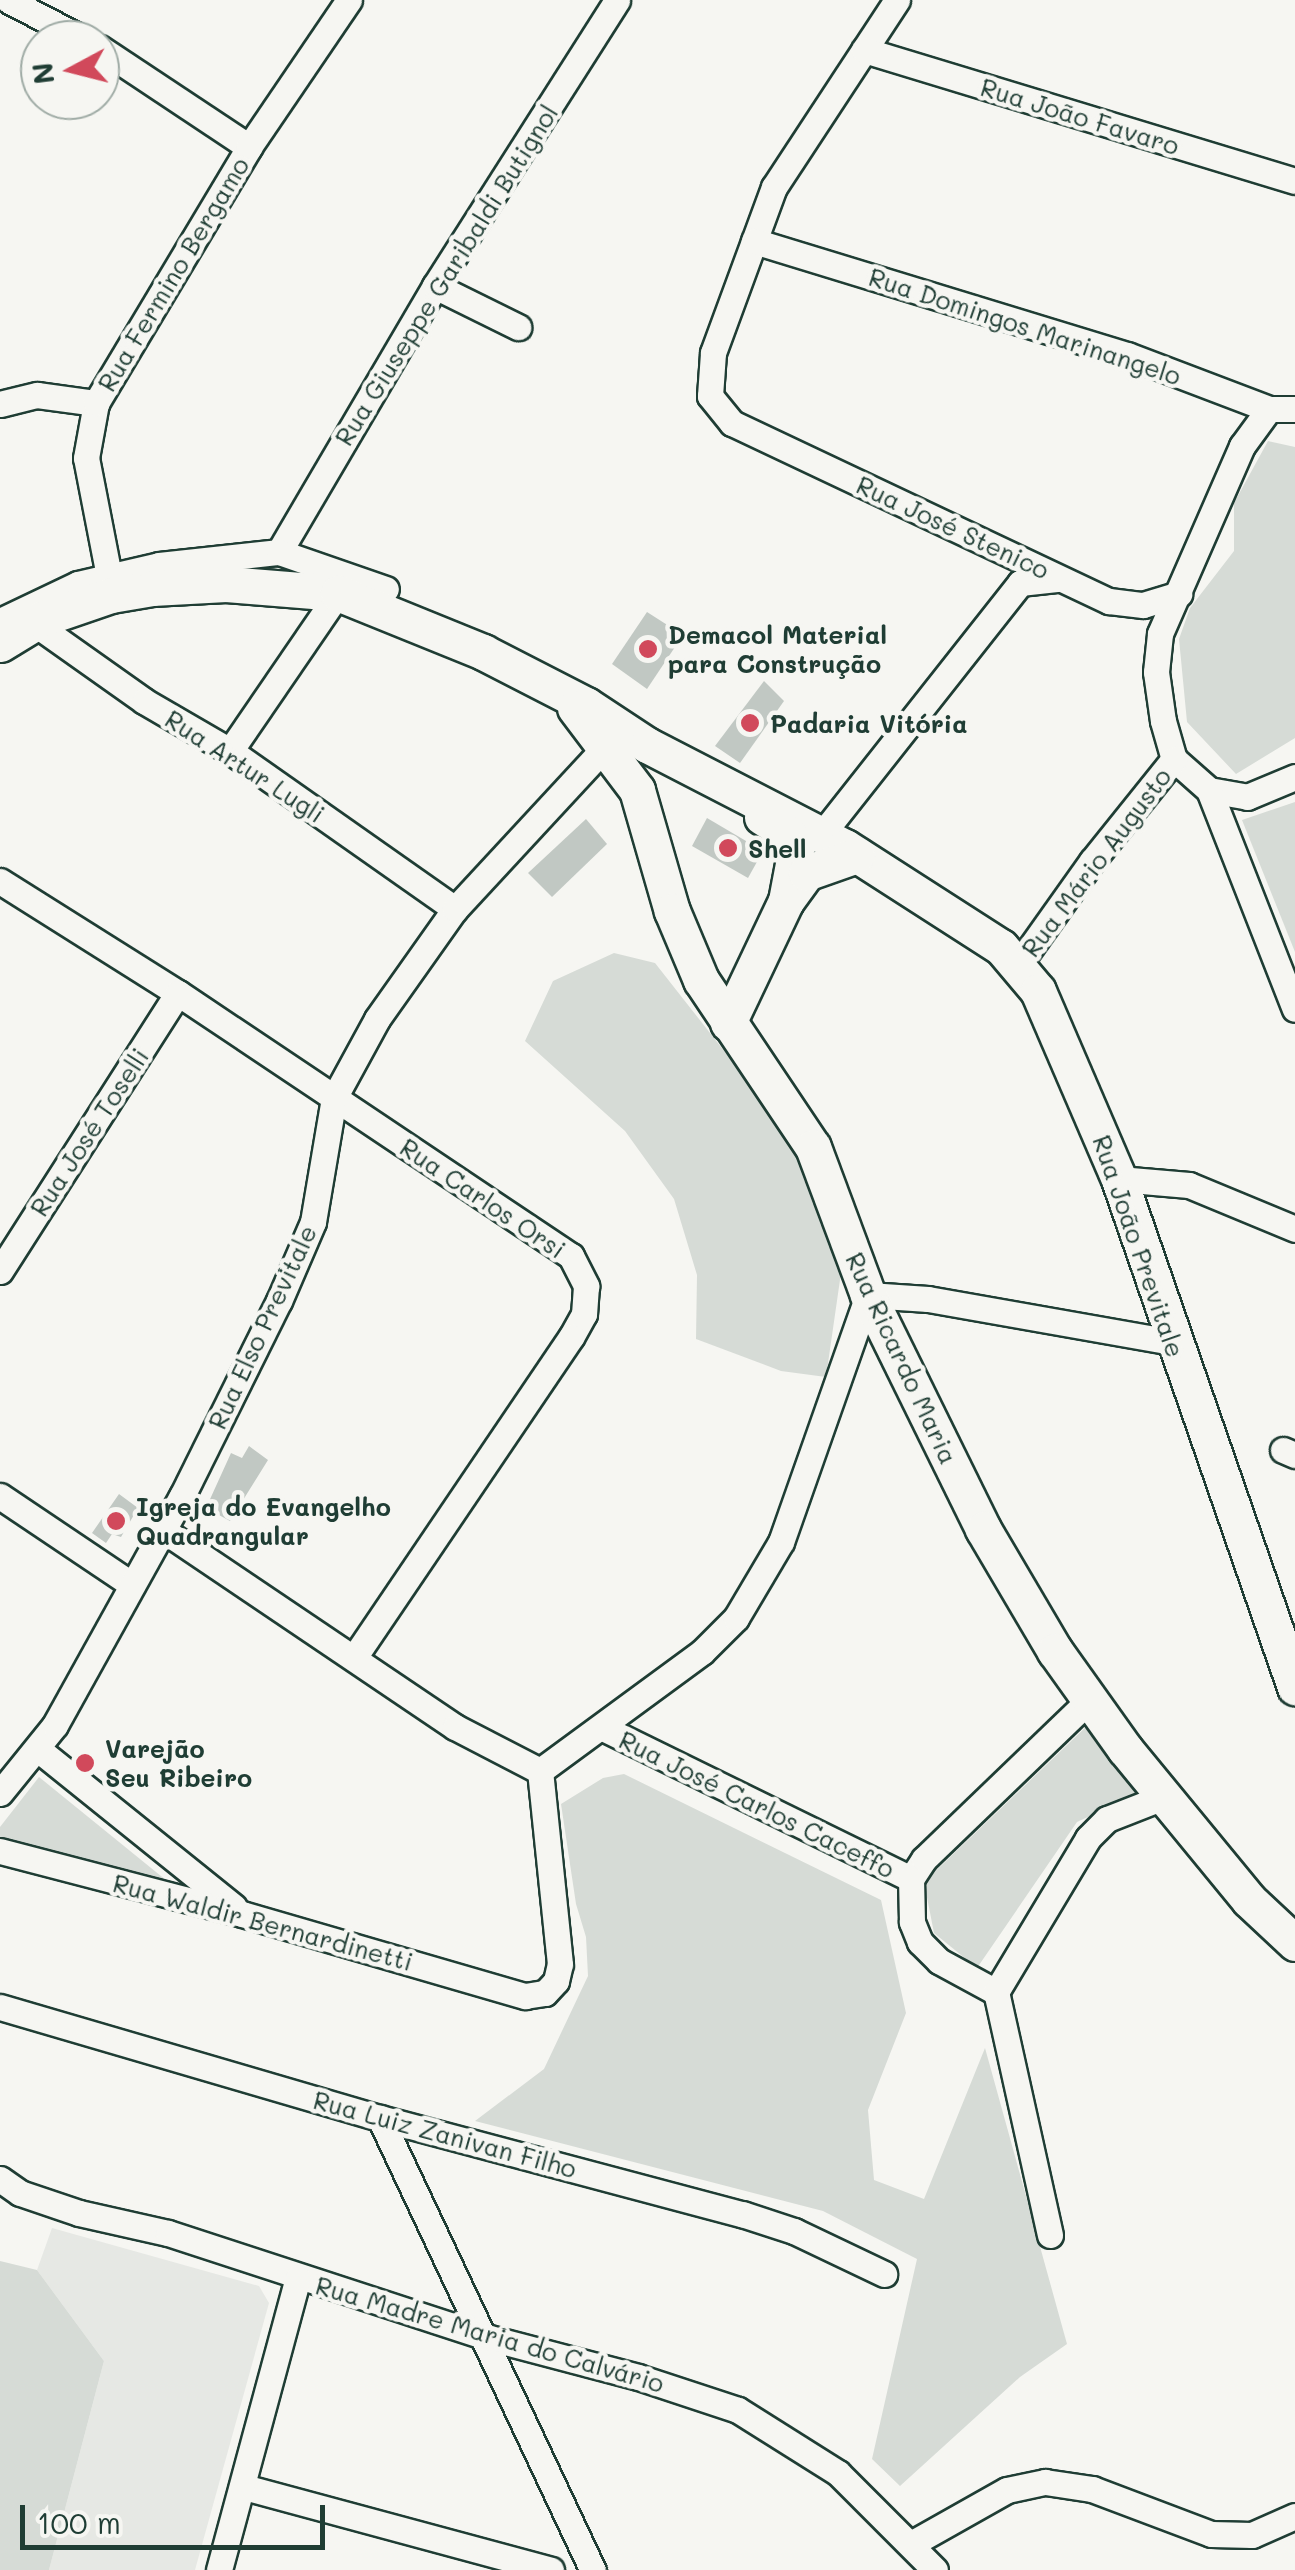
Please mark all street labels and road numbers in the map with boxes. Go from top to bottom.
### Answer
street label: Rua João Favaro [977,72,1183,160]
street label: Rua Giuseppe Garibaldi Butignol [328,99,564,451]
street label: Rua Fermino Bergamo [91,151,255,397]
street label: Rua Domingos Marinangelo [865,261,1185,391]
street label: Rua José Stenico [852,469,1054,585]
street label: Rua Artur Lugli [160,703,330,829]
street label: Rua Mário Augusto [1015,762,1177,962]
street label: Rua José Toselli [24,1042,154,1222]
street label: Rua João Previtale [1087,1131,1191,1361]
street label: Rua Carlos Orsi [395,1132,571,1264]
street label: Rua Elso Previtale [202,1220,322,1434]
street label: Rua Ricardo Maria [840,1248,964,1468]
street label: Rua José Carlos Caceffo [614,1724,900,1884]
street label: Rua Waldir Bernardinetti [110,1868,416,1976]
street label: Rua Luiz Zanivan Filho [310,2084,580,2184]
street label: Rua Madre Maria do Calvário [312,2270,668,2398]

